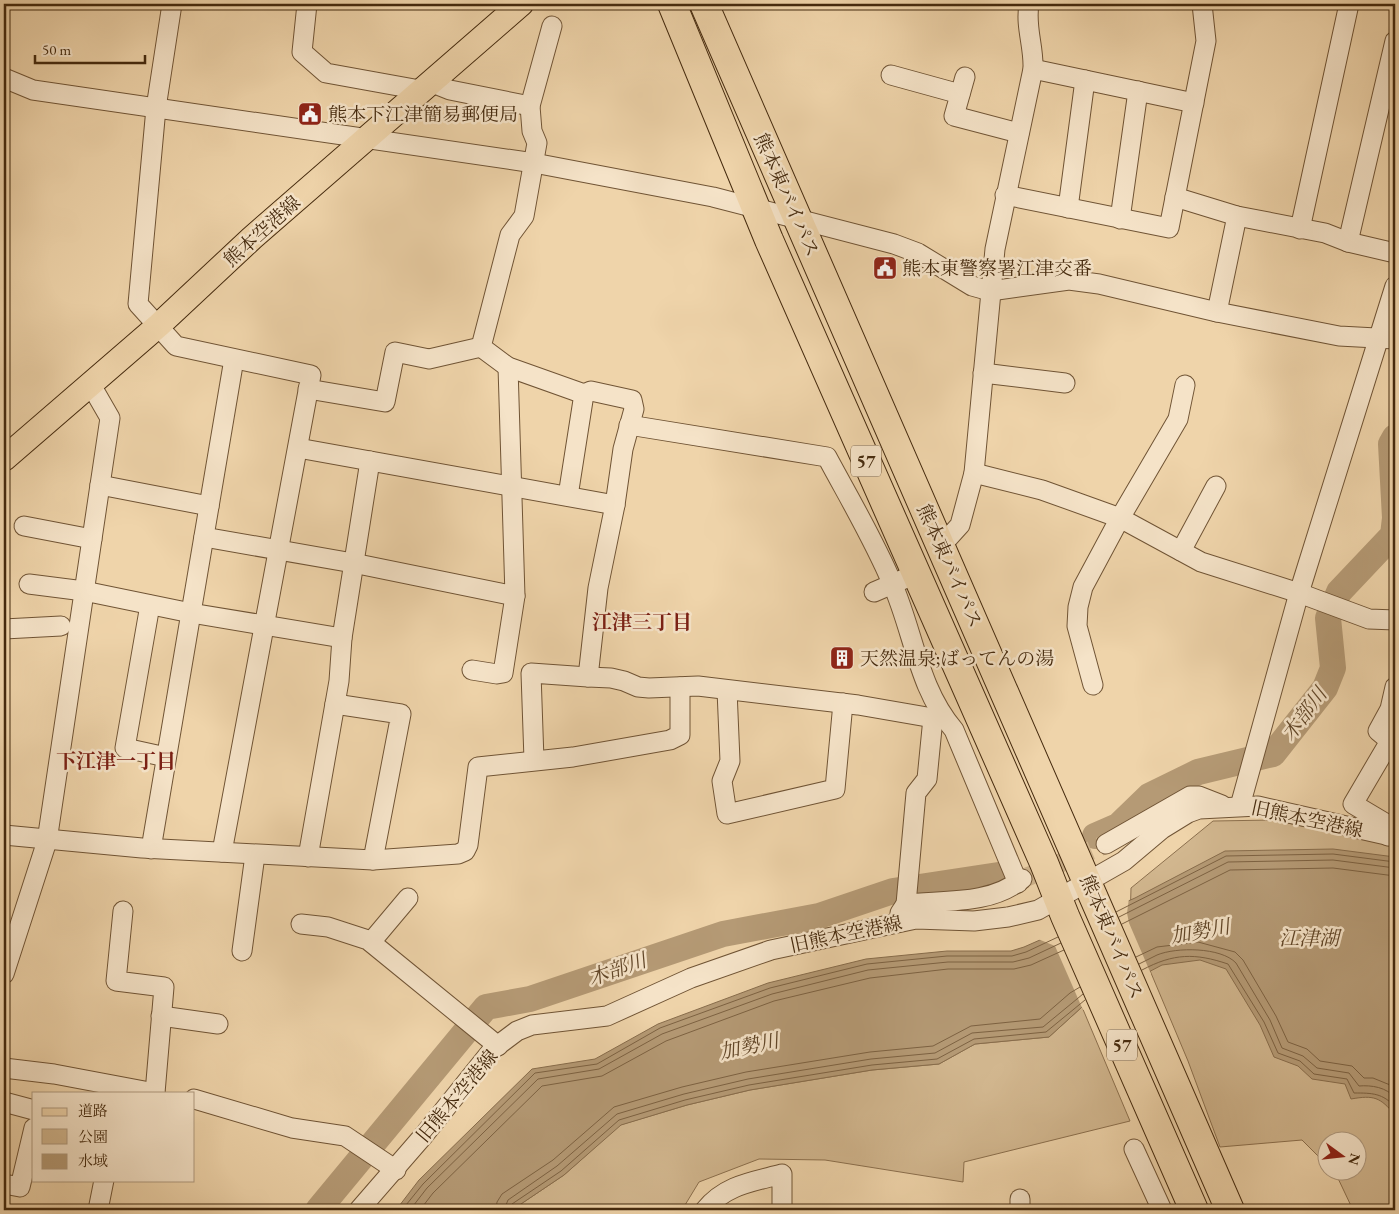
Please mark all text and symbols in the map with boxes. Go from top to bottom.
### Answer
scale bar [35,32,145,64]
text: 50 m [42,40,71,59]
public building icon: 熊本下江津簡易郵便局 [297,101,323,127]
place label: 熊本下江津簡易郵便局 [328,102,518,127]
street label: 熊本東バイパス [749,129,825,261]
street label: 熊本空港線 [218,190,306,272]
public building icon: 熊本東警察署江津交番 [872,255,898,281]
place label: 熊本東警察署江津交番 [902,256,1092,281]
road number: 57 [851,446,881,476]
street label: 熊本東バイパス [912,500,988,632]
district label: 江津三丁目 [592,609,692,635]
building icon: 天然温泉;ばってんの湯 [829,645,855,671]
place label: 天然温泉;ばってんの湯 [860,646,1054,671]
water label: 木部川 [1276,681,1334,746]
district label: 下江津一丁目 [56,748,176,774]
street label: 旧熊本空港線 [1249,795,1365,843]
street label: 熊本東バイパス [1075,871,1149,1003]
street label: 旧熊本空港線 [788,910,904,958]
water label: 加勢川 [1168,913,1234,949]
water label: 江津湖 [1279,925,1342,951]
water label: 木部川 [584,946,651,991]
water label: 加勢川 [717,1027,783,1065]
road number: 57 [1107,1030,1137,1060]
street label: 旧熊本空港線 [411,1044,503,1148]
legend [32,1092,195,1182]
text: 道路 [78,1101,108,1120]
text: 公園 [78,1127,108,1146]
north arrow [1316,1132,1366,1182]
text: 水域 [78,1151,108,1170]
text: N [1344,1152,1365,1168]

